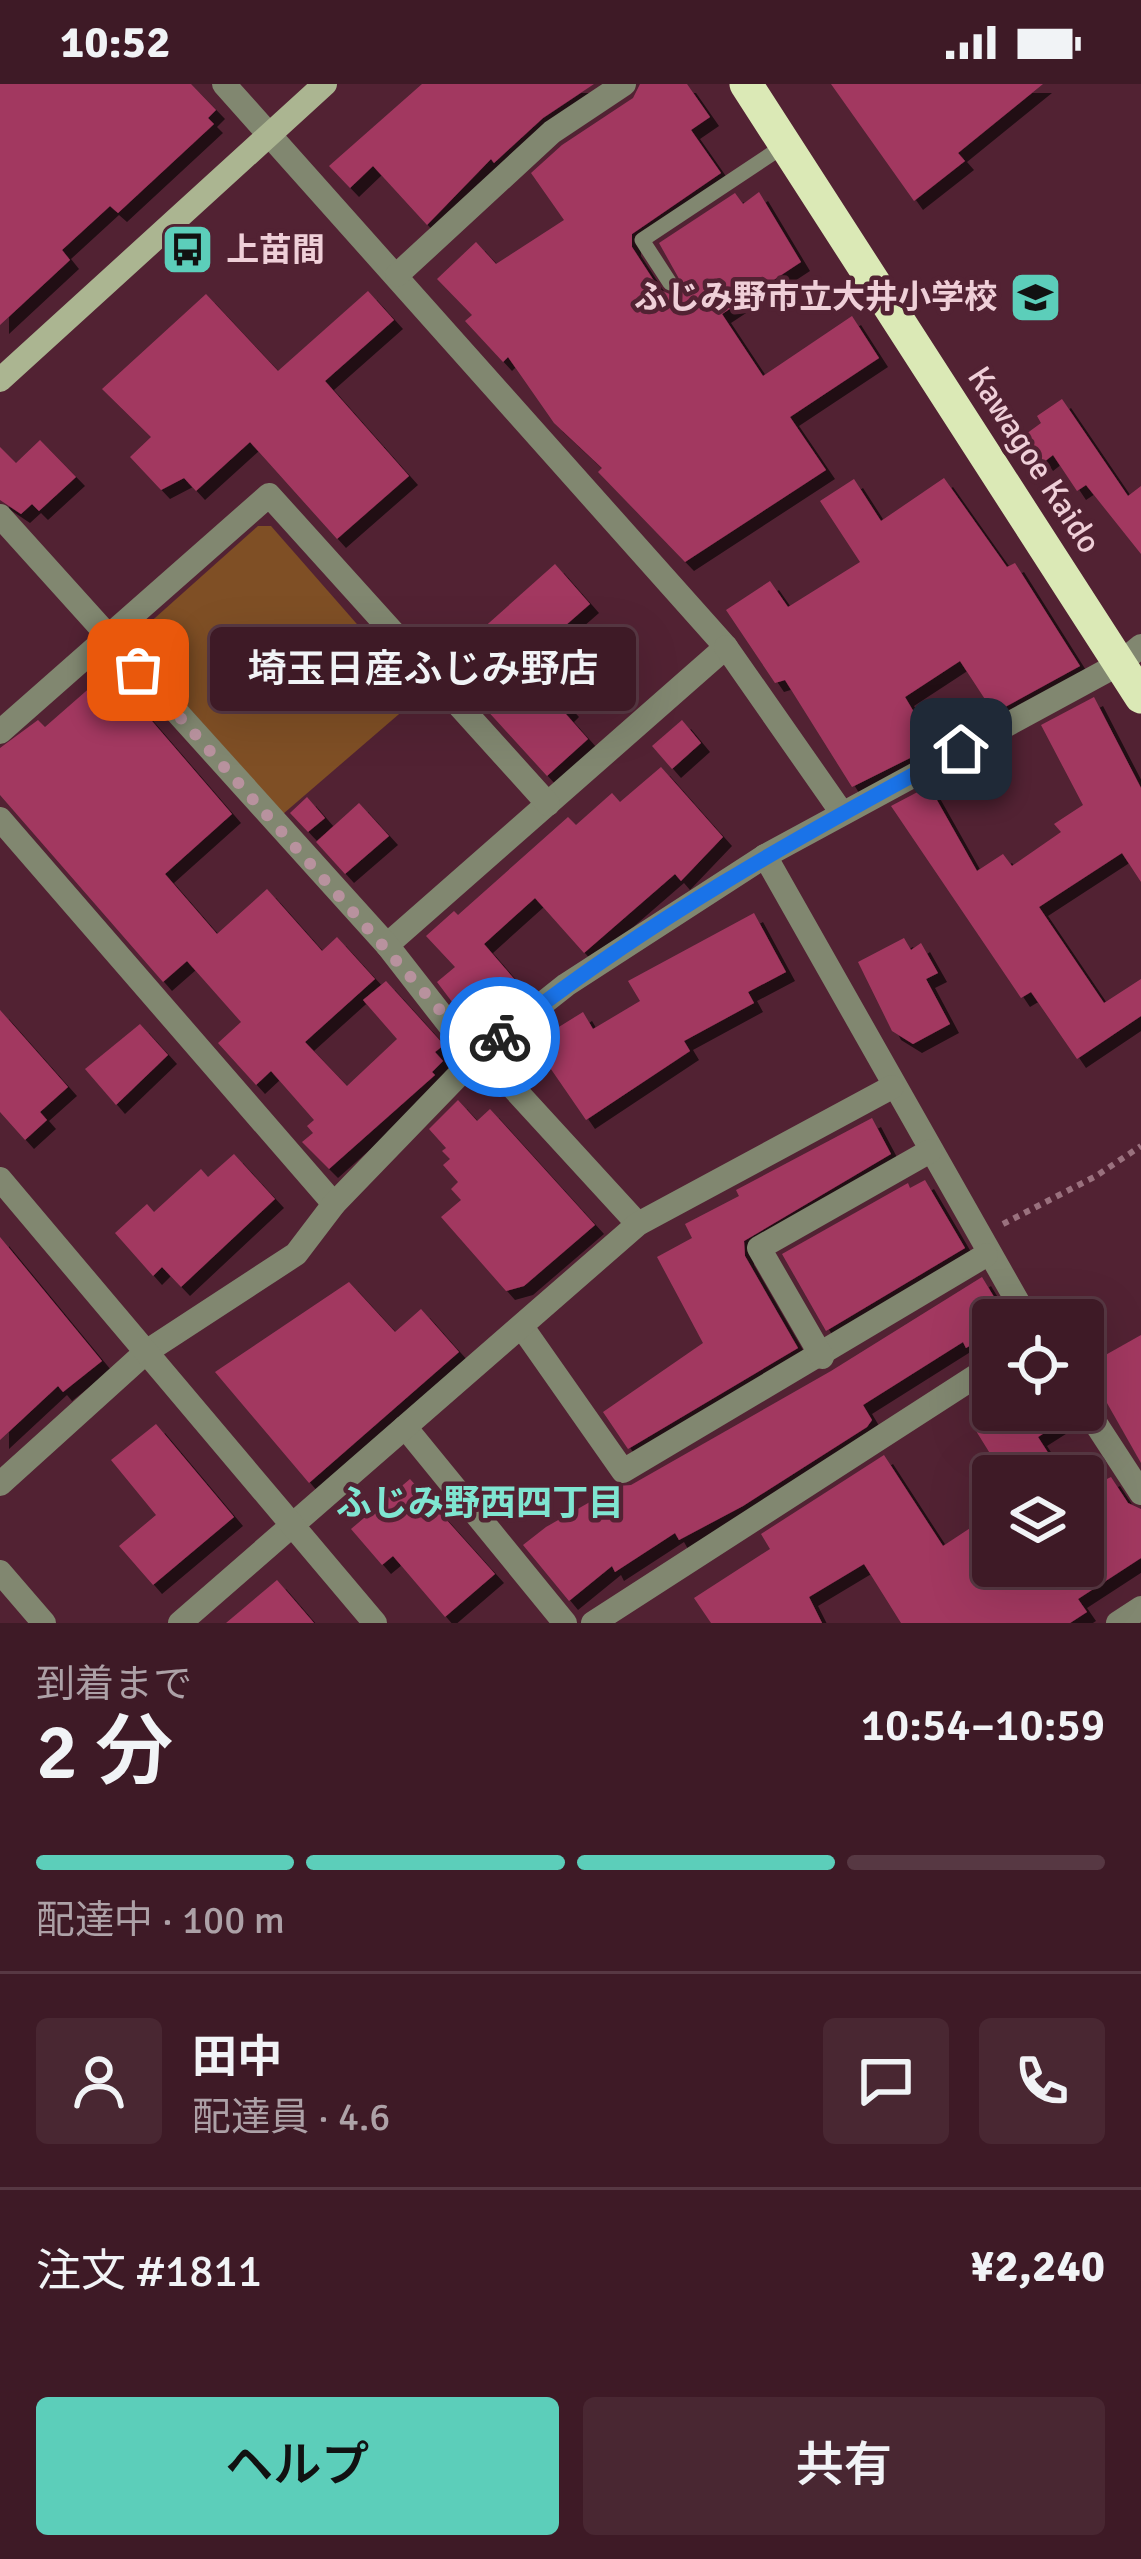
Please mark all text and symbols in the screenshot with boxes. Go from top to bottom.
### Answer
text: 10:52 [60,15,170,70]
bus stop icon: 上苗間 [159,222,215,278]
place label: 上苗間 [226,230,325,271]
school or university icon: ふじみ野市立大井小学校 [1008,269,1064,325]
place label: ふじみ野市立大井小学校 [634,277,997,318]
street label: Kawagoe Kaido [958,359,1110,561]
pin [87,619,189,721]
callout: 埼玉日産ふじみ野店 [210,628,636,712]
icon: bag [105,637,171,703]
text: 埼玉日産ふじみ野店 [247,645,599,693]
pin [910,698,1012,800]
icon: home [928,716,994,782]
courier [440,977,560,1097]
icon: bike [467,1004,533,1070]
map controls [972,1299,1104,1587]
button: locate [972,1299,1104,1431]
button: layers [972,1455,1104,1587]
district label: ふじみ野西四丁目 [336,1481,624,1526]
text: 到着まで [36,1660,192,1708]
text: 10:54–10:59 [861,1698,1105,1753]
text: 2 分 [36,1705,173,1801]
text: 配達中 · 100 m [36,1896,285,1944]
button: person [36,2018,162,2144]
button: chat [823,2018,949,2144]
button: phone [979,2018,1105,2144]
text: 田中 [192,2030,282,2085]
text: 配達員 · 4.6 [192,2093,390,2141]
text: ¥2,240 [970,2239,1105,2294]
text: 注文 #1811 [36,2244,262,2299]
button: ヘルプ [36,2397,559,2535]
button: 共有 [583,2397,1105,2535]

